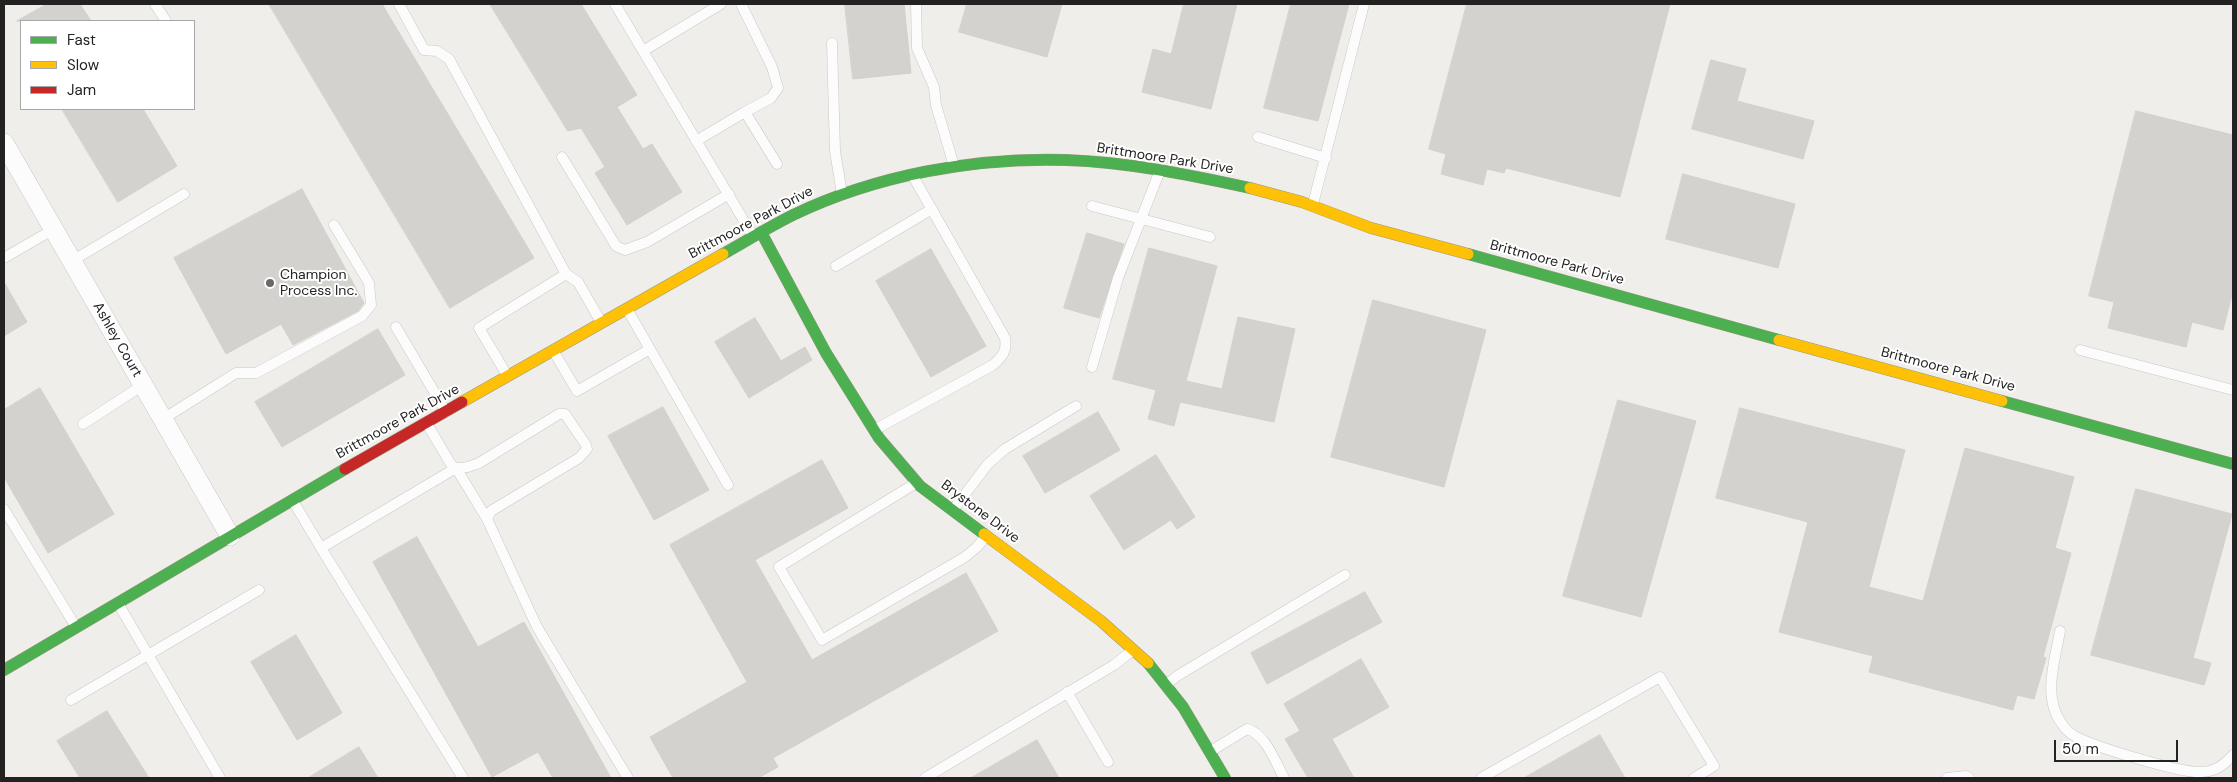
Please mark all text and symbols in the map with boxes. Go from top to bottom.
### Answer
legend [20,20,195,110]
text: Fast [67,30,96,50]
text: Slow [67,55,99,75]
text: Jam [67,80,96,100]
street label: Brittmoore Park Drive [1095,140,1235,178]
street label: Brittmoore Park Drive [686,183,816,263]
street label: Brittmoore Park Drive [1488,237,1626,289]
place label: Champion Process Inc. [280,267,357,300]
marker: Champion Process Inc. [264,277,276,289]
street label: Ashley Court [89,300,145,380]
street label: Brittmoore Park Drive [1879,344,2017,396]
street label: Brittmoore Park Drive [334,381,462,463]
street label: Brystone Drive [937,477,1023,547]
scale bar [2057,730,2181,762]
text: 50 m [2062,739,2099,759]

